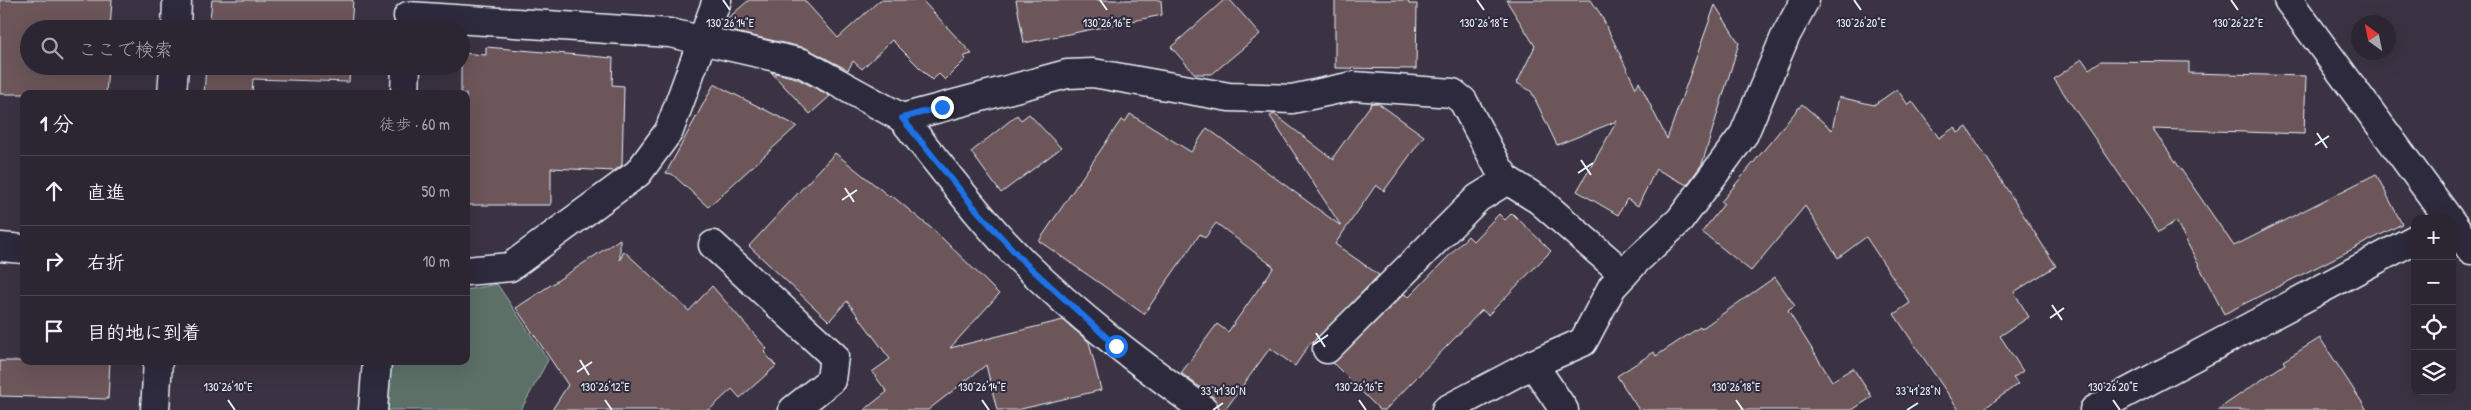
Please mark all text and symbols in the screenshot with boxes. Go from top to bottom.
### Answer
text: 130°26'14"E [706,14,755,31]
text: 130°26'16"E [1083,14,1132,31]
text: 130°26'18"E [1460,14,1509,31]
text: 130°26'20"E [1836,14,1887,31]
text: 130°26'22"E [2213,14,2264,31]
north arrow [2351,15,2396,60]
search box [20,20,470,75]
icon: search [38,34,66,62]
text: ここで検索 [78,36,173,62]
route end [931,96,954,119]
text: 1 分 [40,109,73,138]
text: 徒歩 · 60 m [379,113,450,135]
icon: ahead [40,177,68,205]
text: 直進 [87,179,125,205]
text: 50 m [422,180,450,202]
map controls [2411,215,2456,395]
button: + [2411,215,2456,260]
icon: right [40,247,68,275]
text: 右折 [87,249,125,275]
text: 10 m [422,250,450,272]
button: − [2411,260,2456,305]
button: locate [2411,305,2456,350]
icon: arrive [40,317,68,345]
text: 目的地に到着 [87,319,201,345]
route start [1105,335,1128,358]
button: layers [2411,350,2456,395]
text: 130°26'10"E [204,378,253,395]
text: 130°26'12"E [580,378,630,395]
text: 130°26'14"E [958,378,1007,395]
text: 130°26'16"E [1335,378,1384,395]
text: 130°26'18"E [1712,378,1761,395]
text: 130°26'20"E [2088,378,2139,395]
text: 33°41'30"N [1200,382,1246,399]
text: 33°41'28"N [1895,382,1941,399]

